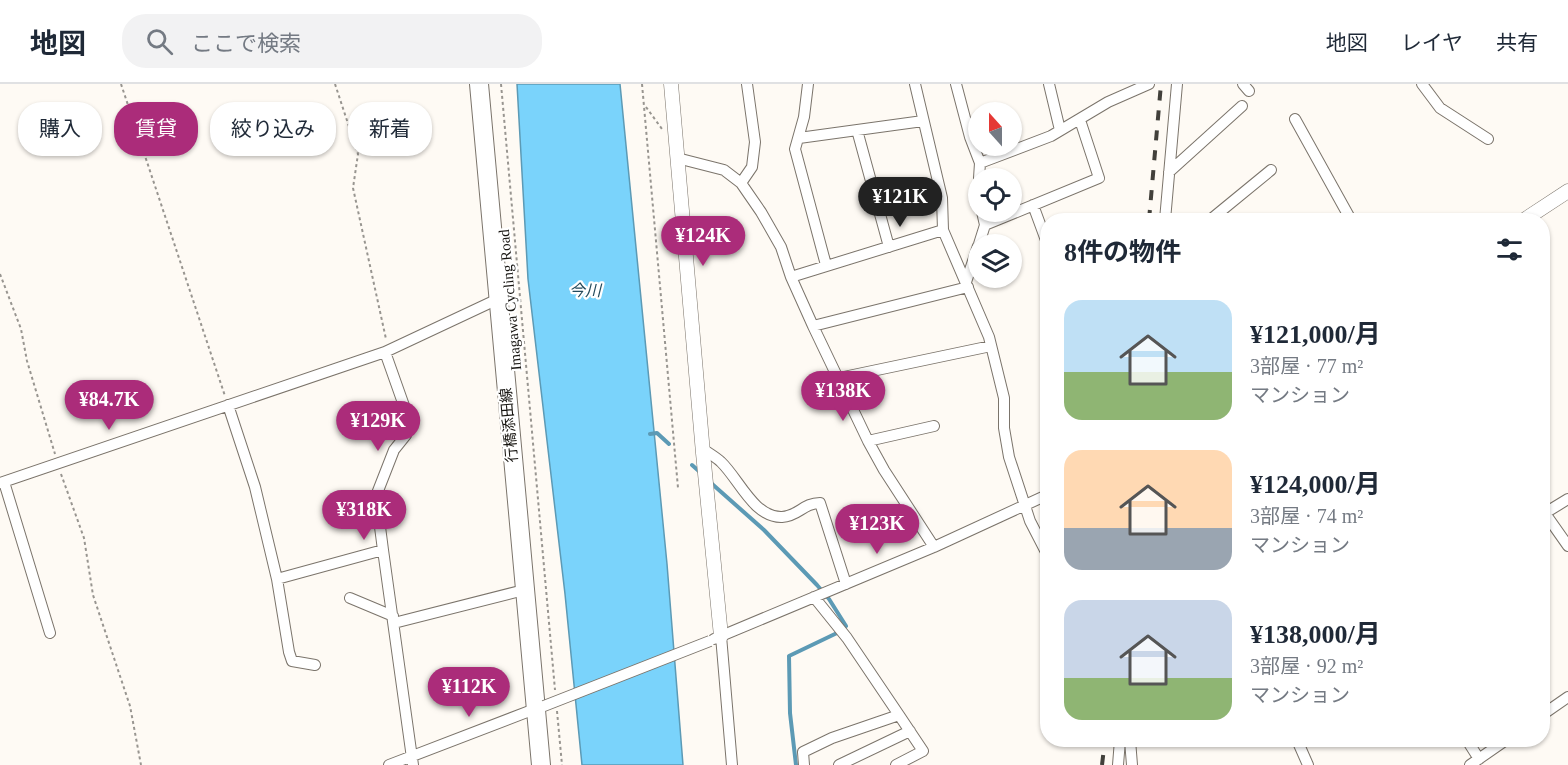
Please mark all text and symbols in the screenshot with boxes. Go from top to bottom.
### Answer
search box [122,14,542,68]
icon: search [143,25,176,58]
text: 地図 [30,28,86,59]
text: ここで検索 [191,31,301,56]
text: 地図 [1326,31,1368,55]
text: レイヤ [1401,31,1463,55]
text: 共有 [1496,31,1538,55]
chip: 購入 [18,102,102,156]
chip: 賃貸 [114,102,198,156]
chip: 絞り込み [210,102,336,156]
chip: 新着 [348,102,432,156]
north arrow [968,102,1022,156]
map controls [968,102,1022,288]
button: locate [968,168,1022,222]
pin: ¥121K [858,177,942,228]
text: ¥121K [872,185,928,207]
pin: ¥124K [661,216,745,267]
text: ¥124K [675,224,731,246]
street label: Imagawa Cycling Road [496,228,524,371]
icon: filters [1493,233,1526,266]
button: layers [968,234,1022,288]
text: 8件の物件 [1064,238,1181,267]
water label: 今川 [569,282,603,299]
text: ¥121,000/月 [1250,320,1381,349]
icon: home [1112,324,1184,396]
text: 3部屋 · 77 m² [1250,355,1363,377]
pin: ¥138K [801,371,885,422]
text: ¥138K [815,379,871,401]
pin: ¥84.7K [60,380,158,431]
text: マンション [1250,384,1350,406]
street label: 行橋添田線 [498,387,520,463]
text: ¥84.7K [79,388,139,410]
pin: ¥129K [336,401,420,452]
text: ¥129K [350,409,406,431]
text: ¥124,000/月 [1250,470,1381,499]
icon: home [1112,474,1184,546]
pin: ¥318K [322,490,406,541]
text: ¥318K [336,498,392,520]
pin: ¥123K [835,504,919,555]
text: 3部屋 · 74 m² [1250,505,1363,527]
text: ¥123K [849,512,905,534]
text: マンション [1250,534,1350,556]
text: ¥138,000/月 [1250,620,1381,649]
icon: home [1112,624,1184,696]
text: 3部屋 · 92 m² [1250,655,1363,677]
pin: ¥112K [427,667,511,718]
text: ¥112K [442,675,496,697]
text: マンション [1250,684,1350,706]

